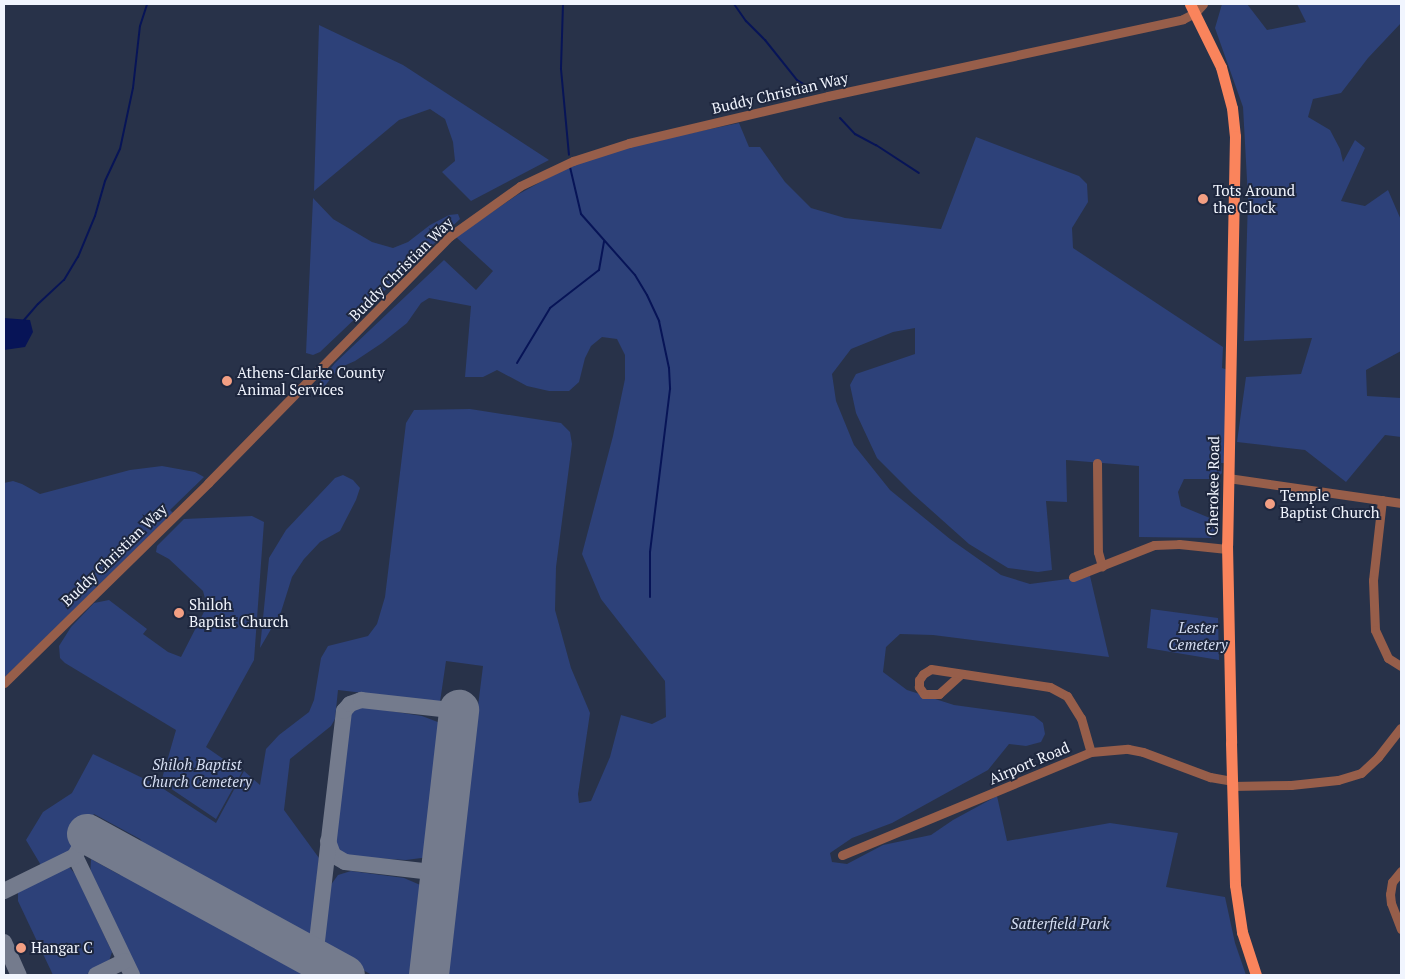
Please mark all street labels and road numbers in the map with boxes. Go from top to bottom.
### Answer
street label: Buddy Christian Way [710,69,850,117]
street label: Buddy Christian Way [345,213,457,325]
street label: Cherokee Road [1203,436,1223,536]
street label: Buddy Christian Way [58,500,170,610]
street label: Airport Road [986,738,1072,788]

